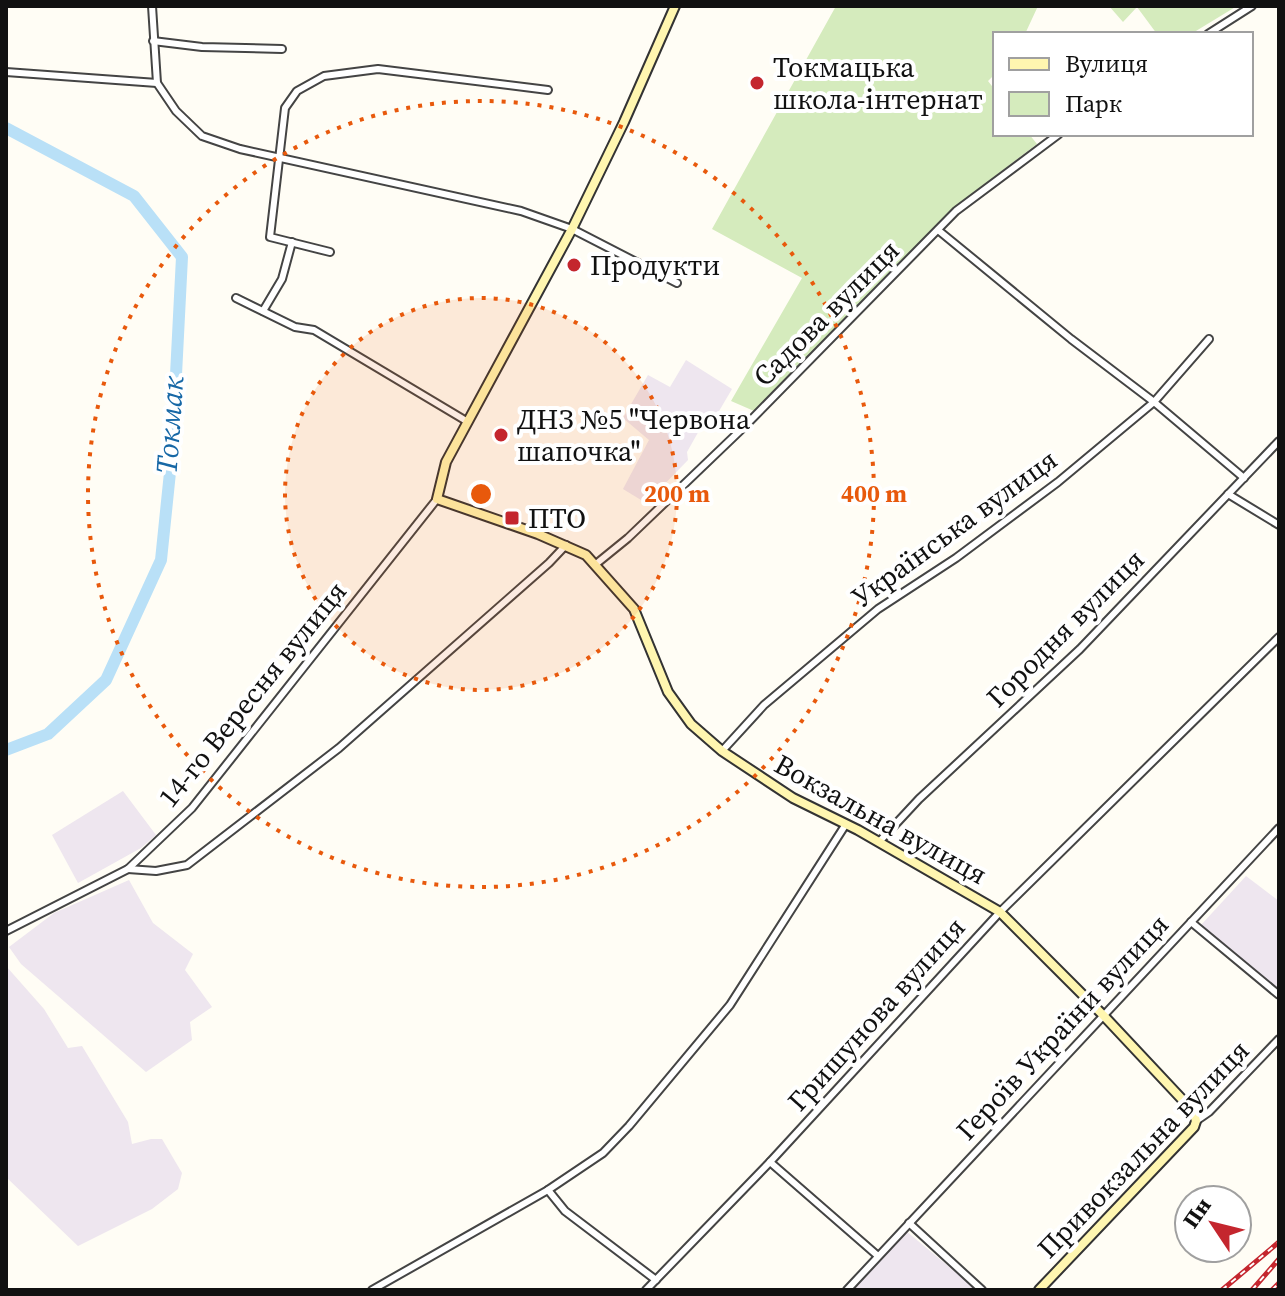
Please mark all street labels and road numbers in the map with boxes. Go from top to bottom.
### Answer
street label: Садова вулиця [745,232,907,394]
street label: Українська вулиця [843,440,1065,616]
street label: Городня вулиця [978,541,1152,715]
street label: 14-го Вересня вулиця [149,573,355,815]
street label: Вокзальна вулиця [768,745,994,893]
street label: Героїв України вулиця [947,906,1177,1148]
street label: Гришунова вулиця [779,909,973,1119]
street label: Привокзальна вулиця [1029,1032,1257,1266]

